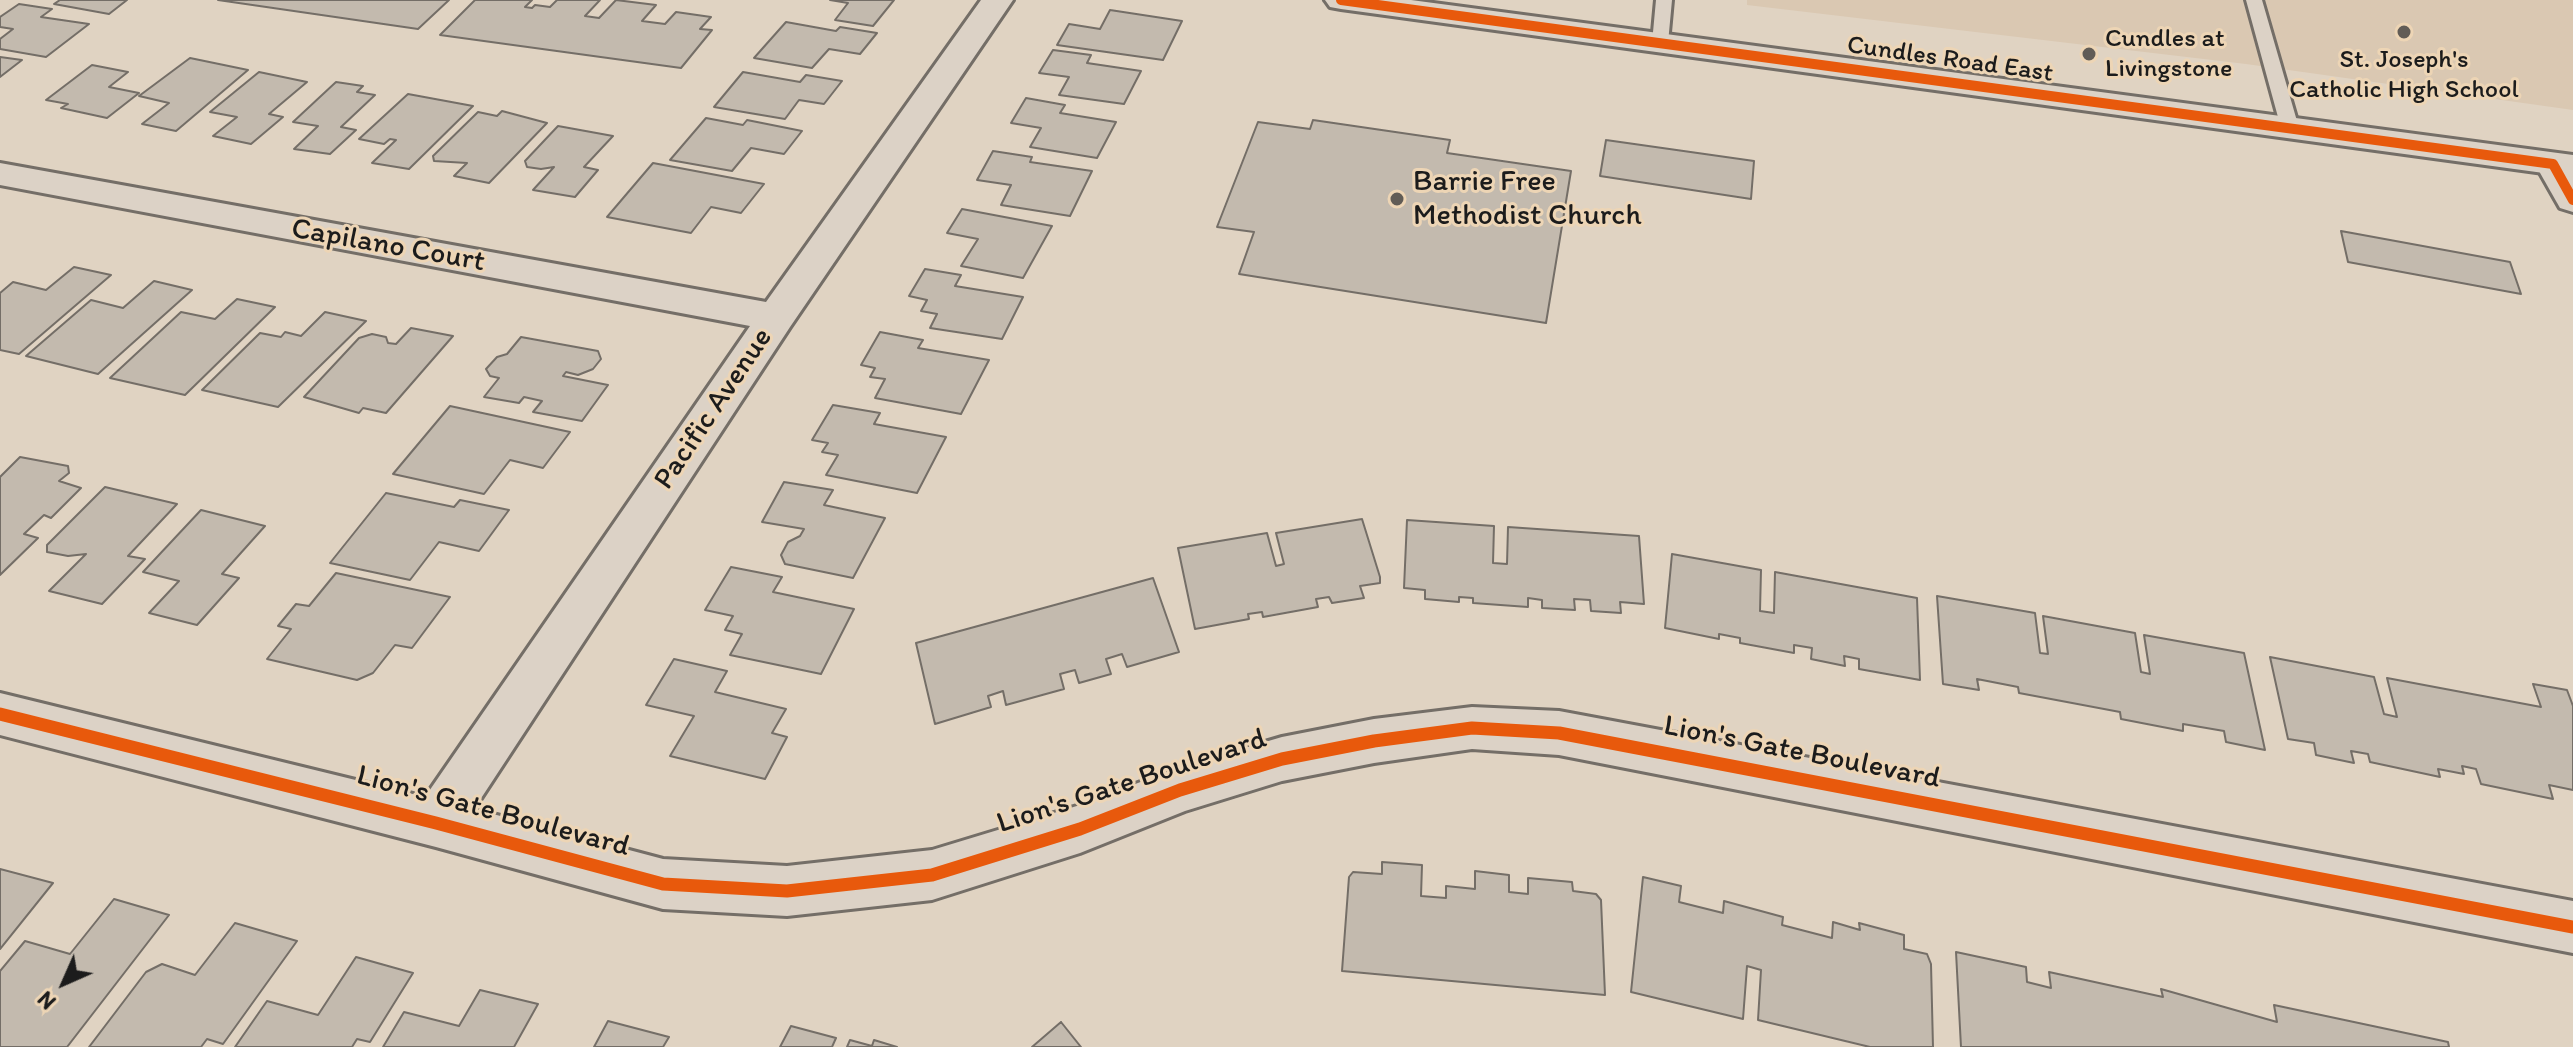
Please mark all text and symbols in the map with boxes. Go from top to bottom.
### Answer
place label: Cundles at Livingstone [2105,23,2232,84]
marker: St. Joseph's Catholic High School [2395,23,2413,41]
street label: Cundles Road East [1845,30,2055,90]
place label: St. Joseph's Catholic High School [2289,44,2519,106]
marker: Cundles at Livingstone [2080,45,2098,63]
place label: Barrie Free Methodist Church [1413,164,1642,234]
marker: Barrie Free Methodist Church [1388,190,1406,208]
street label: Capilano Court [288,211,488,281]
street label: Pacific Avenue [647,321,781,497]
street label: Lion's Gate Boulevard [1661,708,1943,798]
street label: Lion's Gate Boulevard [993,721,1271,843]
street label: Lion's Gate Boulevard [353,758,633,866]
north arrow [24,943,104,1023]
text: N [32,986,61,1015]

